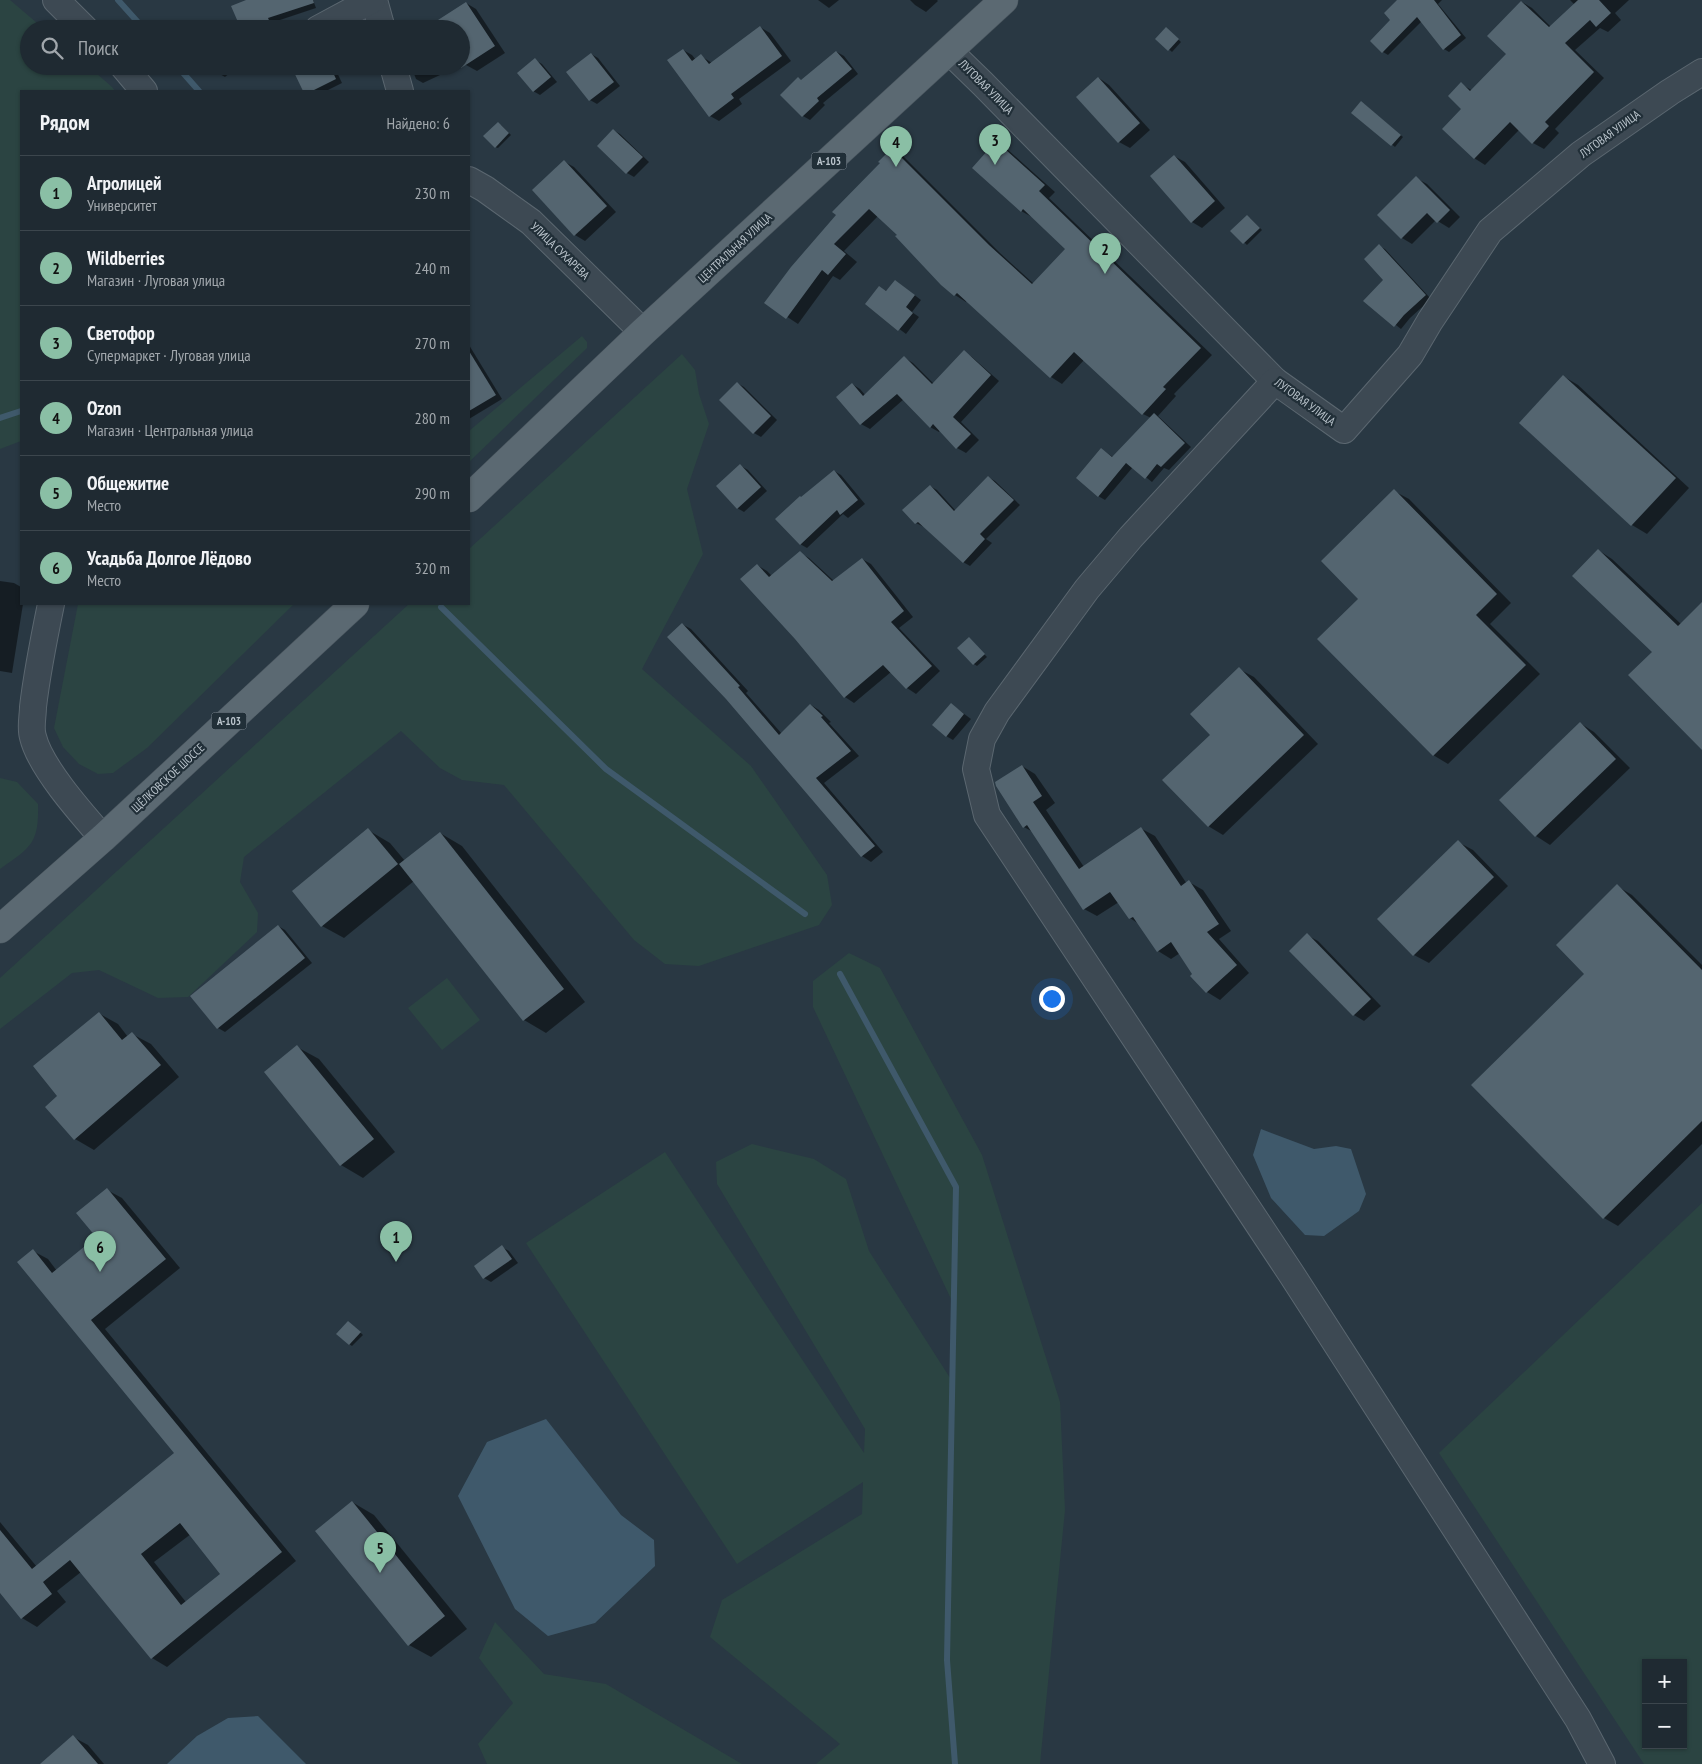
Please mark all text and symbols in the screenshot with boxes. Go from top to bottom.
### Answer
search box [20,20,470,75]
icon: search [38,34,66,62]
text: Поиск [78,36,119,60]
street label: ЛУГОВАЯ УЛИЦА [955,55,1017,117]
street label: ЛУГОВАЯ УЛИЦА [1576,106,1643,161]
text: Рядом [40,109,90,136]
text: Найдено: 6 [387,113,450,133]
pin: 3 [979,124,1011,165]
pin: 4 [880,126,912,167]
road number: А-103 [812,153,846,170]
text: Агролицей [87,171,162,195]
text: 1 [52,183,60,203]
text: 230 m [415,183,450,203]
text: Университет [87,195,157,215]
street label: ЦЕНТРАЛЬНАЯ УЛИЦА [695,209,775,286]
street label: УЛИЦА СУХАРЕВА [528,219,593,283]
pin: 2 [1089,233,1121,274]
text: Wildberries [87,246,165,270]
text: 2 [52,258,60,278]
text: 240 m [415,258,450,278]
text: Магазин · Луговая улица [87,270,225,290]
text: Светофор [87,321,155,345]
text: 3 [52,333,60,353]
text: 270 m [415,333,450,353]
text: Супермаркет · Луговая улица [87,345,251,365]
street label: ЛУГОВАЯ УЛИЦА [1271,374,1339,429]
text: Ozon [87,396,121,420]
text: 4 [52,408,60,428]
text: 280 m [415,408,450,428]
text: Магазин · Центральная улица [87,420,253,440]
text: Общежитие [87,471,169,495]
text: 5 [52,483,60,503]
text: 290 m [415,483,450,503]
text: Место [87,495,121,515]
text: Усадьба Долгое Лёдово [87,546,251,570]
text: 6 [52,558,60,578]
text: 320 m [415,558,450,578]
text: Место [87,570,121,590]
road number: А-103 [212,712,246,729]
street label: ЩЁЛКОВСКОЕ ШОССЕ [128,740,207,815]
your location [1039,986,1065,1012]
pin: 1 [380,1221,412,1262]
pin: 6 [84,1231,116,1272]
pin: 5 [364,1532,396,1573]
map controls [1642,1659,1687,1749]
button: + [1642,1659,1687,1704]
button: − [1642,1704,1687,1749]

